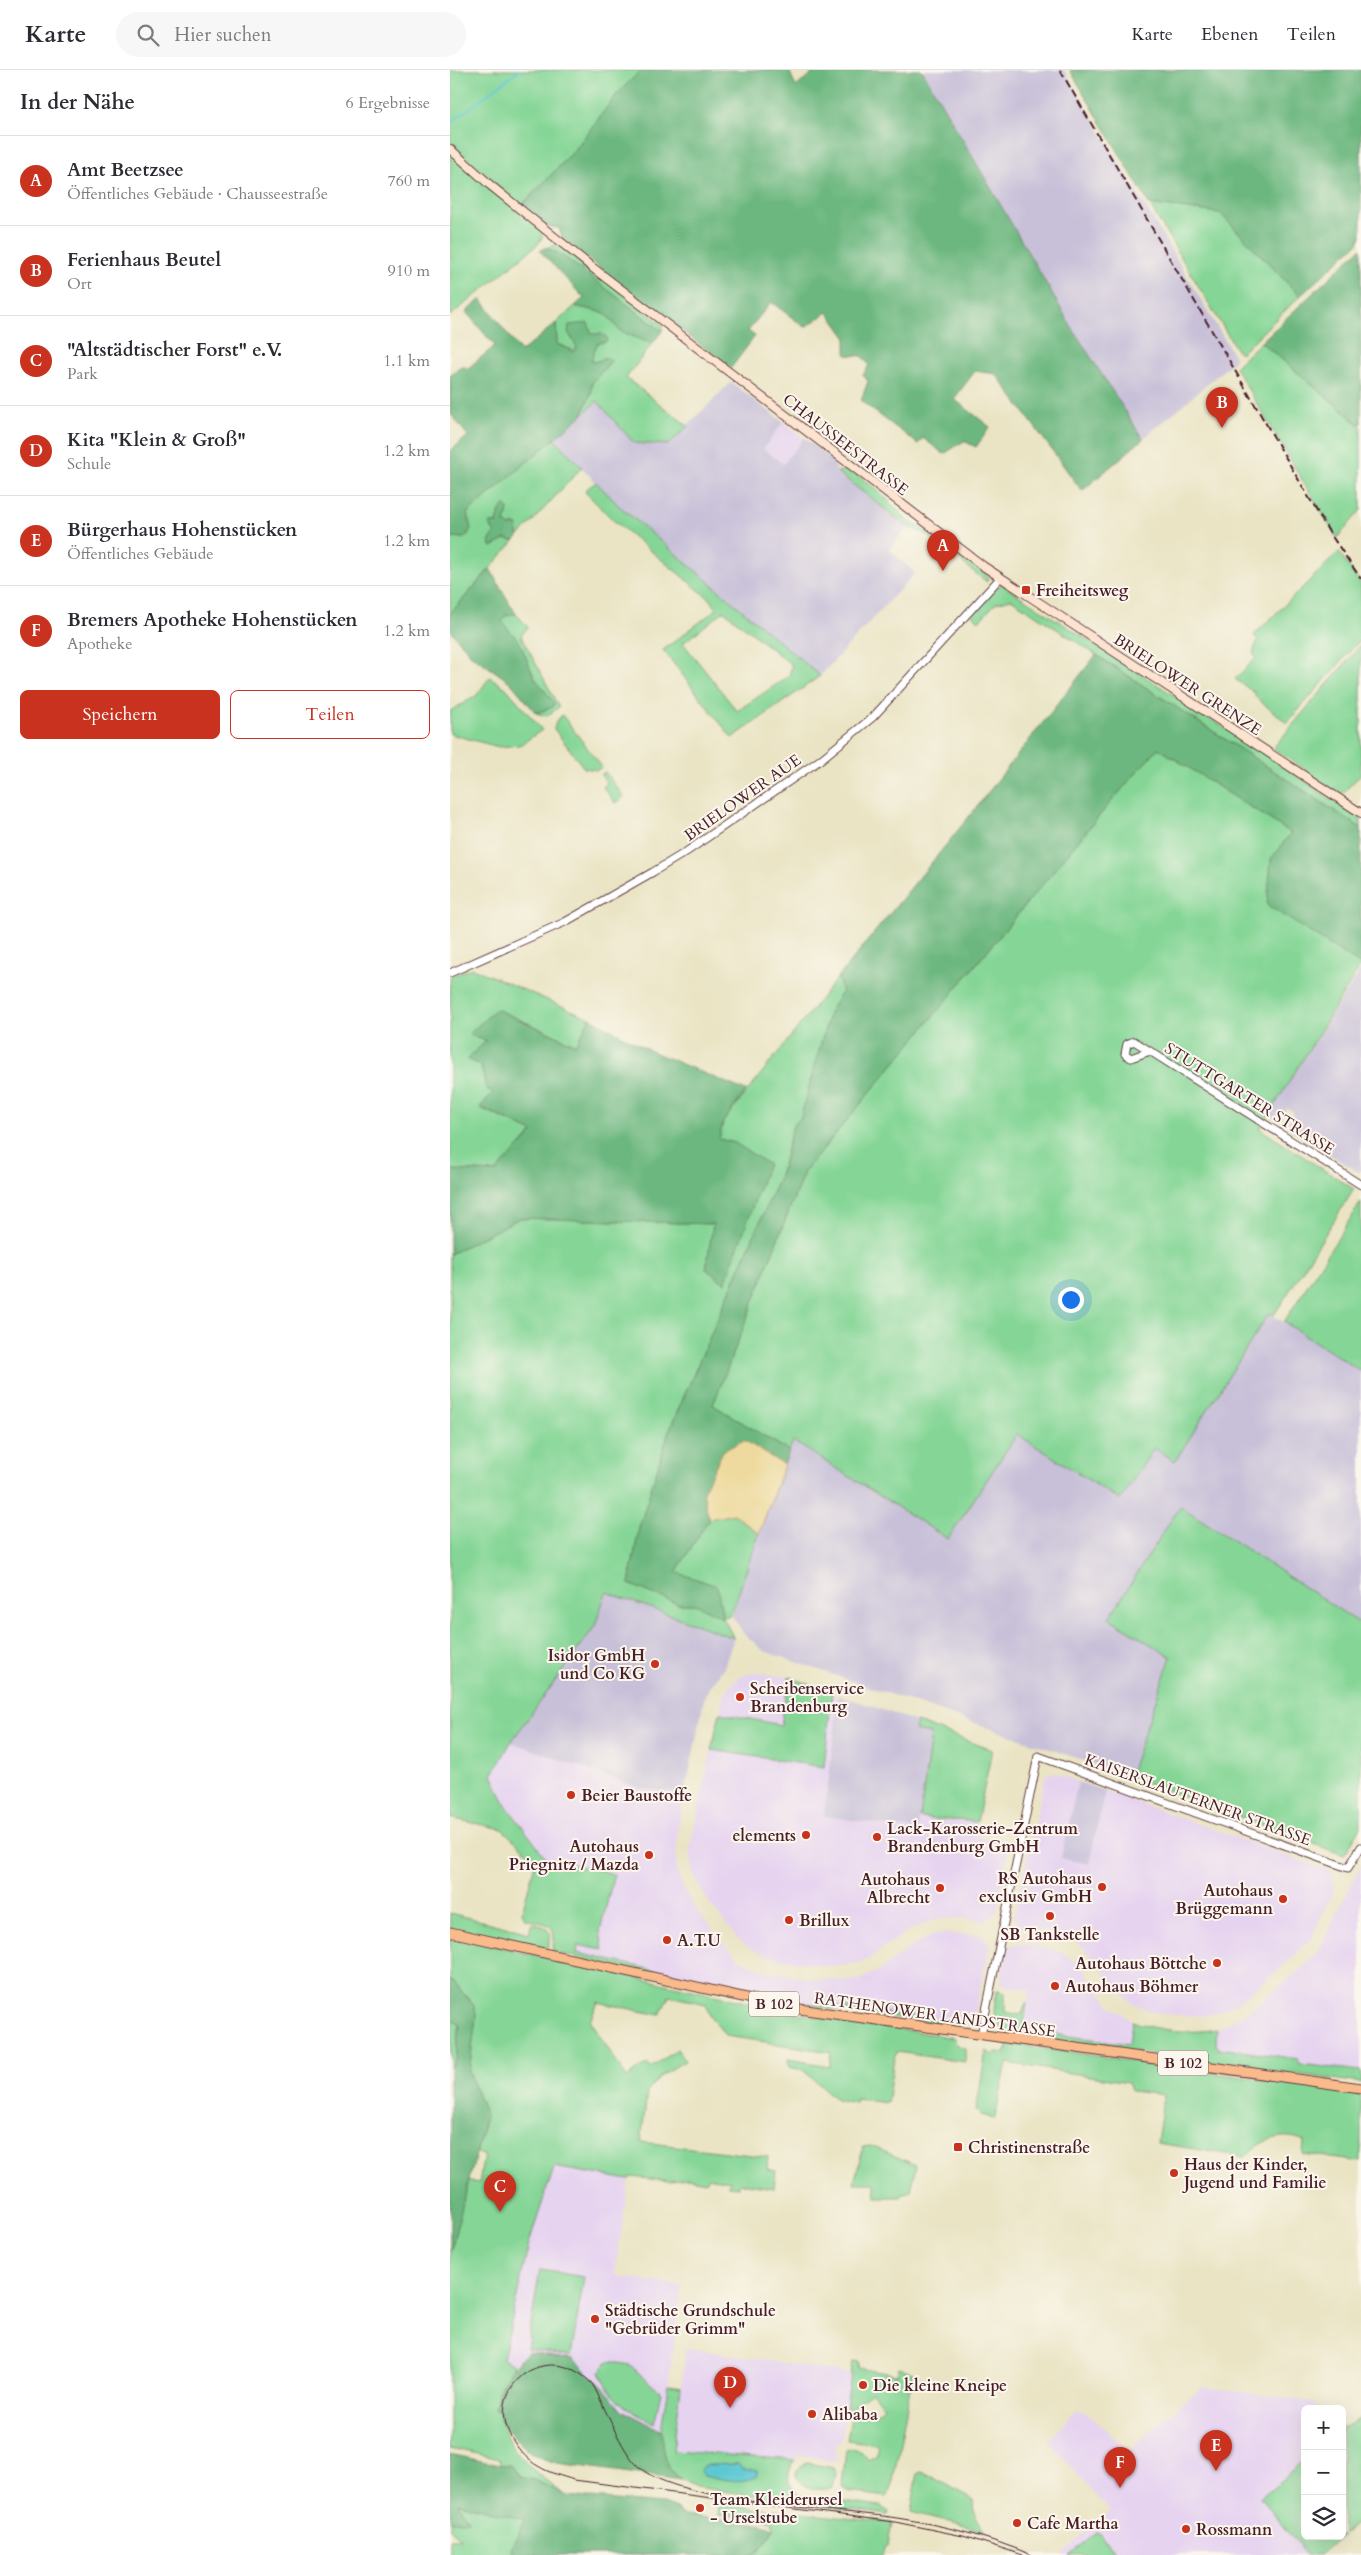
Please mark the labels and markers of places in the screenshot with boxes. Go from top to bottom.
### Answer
pin: B [1206,387,1238,428]
pin: A [927,530,959,571]
place label: Freiheitsweg [1036,580,1129,602]
marker: Freiheitsweg [1020,584,1032,596]
place label: Isidor GmbH und Co KG [548,1645,645,1685]
marker: Isidor GmbH und Co KG [649,1658,661,1670]
place label: Scheibenservice Brandenburg [750,1678,865,1718]
marker: Scheibenservice Brandenburg [734,1691,746,1703]
place label: Beier Baustoffe [581,1785,692,1807]
marker: Beier Baustoffe [565,1789,577,1801]
place label: Lack-Karosserie-Zentrum Brandenburg GmbH [887,1818,1078,1858]
place label: elements [732,1825,796,1847]
marker: elements [800,1829,812,1841]
marker: Lack-Karosserie-Zentrum Brandenburg GmbH [871,1831,883,1843]
place label: Autohaus Priegnitz / Mazda [509,1836,639,1876]
marker: Autohaus Priegnitz / Mazda [643,1849,655,1861]
place label: RS Autohaus exclusiv GmbH [979,1868,1092,1908]
place label: Autohaus Albrecht [860,1869,930,1909]
place label: Autohaus Brüggemann [1175,1880,1274,1920]
marker: RS Autohaus exclusiv GmbH [1096,1881,1108,1893]
marker: Autohaus Albrecht [934,1882,946,1894]
marker: Autohaus Brüggemann [1277,1893,1289,1905]
place label: Brillux [799,1910,850,1932]
marker: SB Tankstelle [1044,1910,1056,1922]
marker: Brillux [783,1914,795,1926]
place label: SB Tankstelle [1000,1924,1100,1946]
place label: A.T.U [677,1930,721,1952]
marker: A.T.U [661,1934,673,1946]
place label: Autohaus Böttche [1075,1953,1207,1975]
marker: Autohaus Böttche [1211,1957,1223,1969]
place label: Autohaus Böhmer [1065,1976,1199,1998]
marker: Autohaus Böhmer [1049,1980,1061,1992]
place label: Christinenstraße [968,2137,1090,2159]
marker: Christinenstraße [952,2141,964,2153]
place label: Haus der Kinder, Jugend und Familie [1182,2154,1326,2194]
marker: Haus der Kinder, Jugend und Familie [1168,2167,1180,2179]
pin: C [484,2171,516,2212]
place label: Städtische Grundschule "Gebrüder Grimm" [605,2300,776,2340]
marker: Städtische Grundschule "Gebrüder Grimm" [589,2313,601,2325]
pin: D [714,2367,746,2408]
place label: Die kleine Kneipe [873,2375,1007,2397]
marker: Die kleine Kneipe [857,2379,869,2391]
place label: Alibaba [822,2404,878,2426]
marker: Alibaba [806,2408,818,2420]
pin: E [1200,2430,1232,2471]
pin: F [1104,2447,1136,2488]
place label: Team Kleiderursel - Urselstube [710,2489,843,2529]
marker: Team Kleiderursel - Urselstube [694,2502,706,2514]
place label: Cafe Martha [1027,2513,1119,2535]
marker: Cafe Martha [1011,2517,1023,2529]
place label: Rossmann [1196,2519,1273,2541]
marker: Rossmann [1180,2523,1192,2535]

